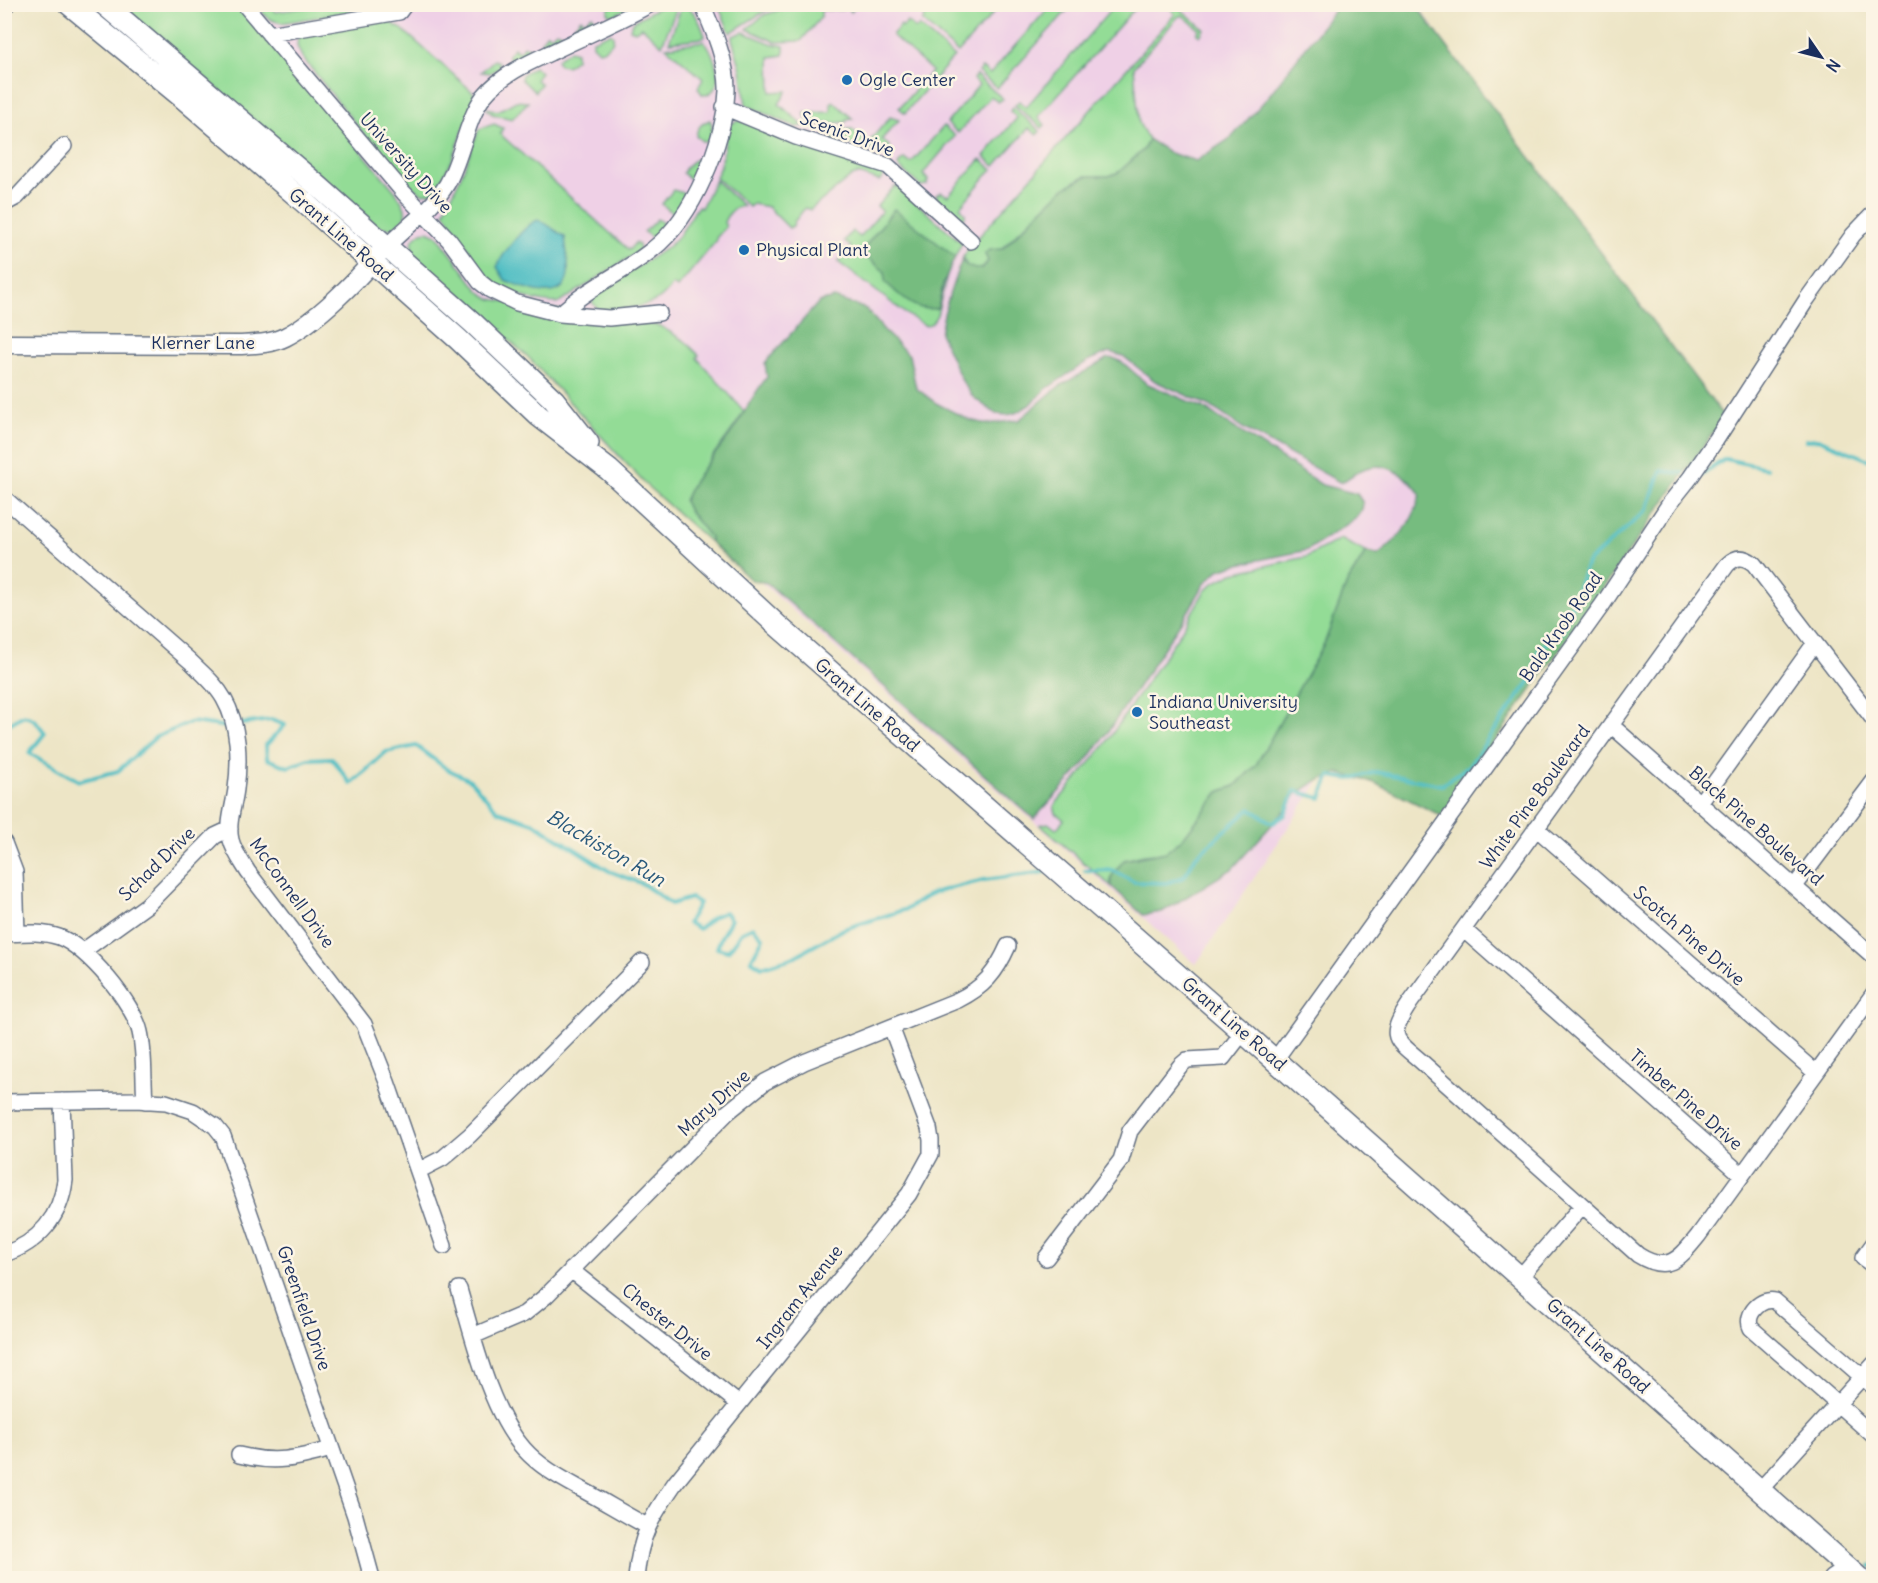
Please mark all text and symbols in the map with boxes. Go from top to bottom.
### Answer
north arrow [1791,27,1851,87]
text: N [1822,55,1845,76]
place label: Ogle Center [859,68,956,91]
marker: Ogle Center [840,73,854,87]
street label: Scenic Drive [797,106,898,161]
street label: University Drive [355,108,458,218]
street label: Grant Line Road [284,183,399,287]
place label: Physical Plant [756,238,869,261]
marker: Physical Plant [737,243,751,257]
street label: Klerner Lane [151,331,255,354]
street label: Bald Knob Road [1514,567,1607,686]
street label: Grant Line Road [810,653,925,757]
place label: Indiana University Southeast [1149,690,1298,734]
marker: Indiana University Southeast [1130,705,1144,719]
street label: White Pine Boulevard [1475,720,1595,873]
street label: Black Pine Boulevard [1684,761,1829,891]
water label: Blackiston Run [542,803,670,892]
street label: Schad Drive [114,822,200,906]
street label: McConnell Drive [245,833,340,952]
street label: Scotch Pine Drive [1629,881,1750,990]
street label: Grant Line Road [1177,972,1292,1076]
street label: Timber Pine Drive [1625,1044,1748,1155]
street label: Mary Drive [673,1064,754,1141]
street label: Ingram Avenue [752,1240,847,1353]
street label: Greenfield Drive [272,1242,337,1373]
street label: Chester Drive [617,1278,717,1365]
street label: Grant Line Road [1542,1293,1655,1398]

